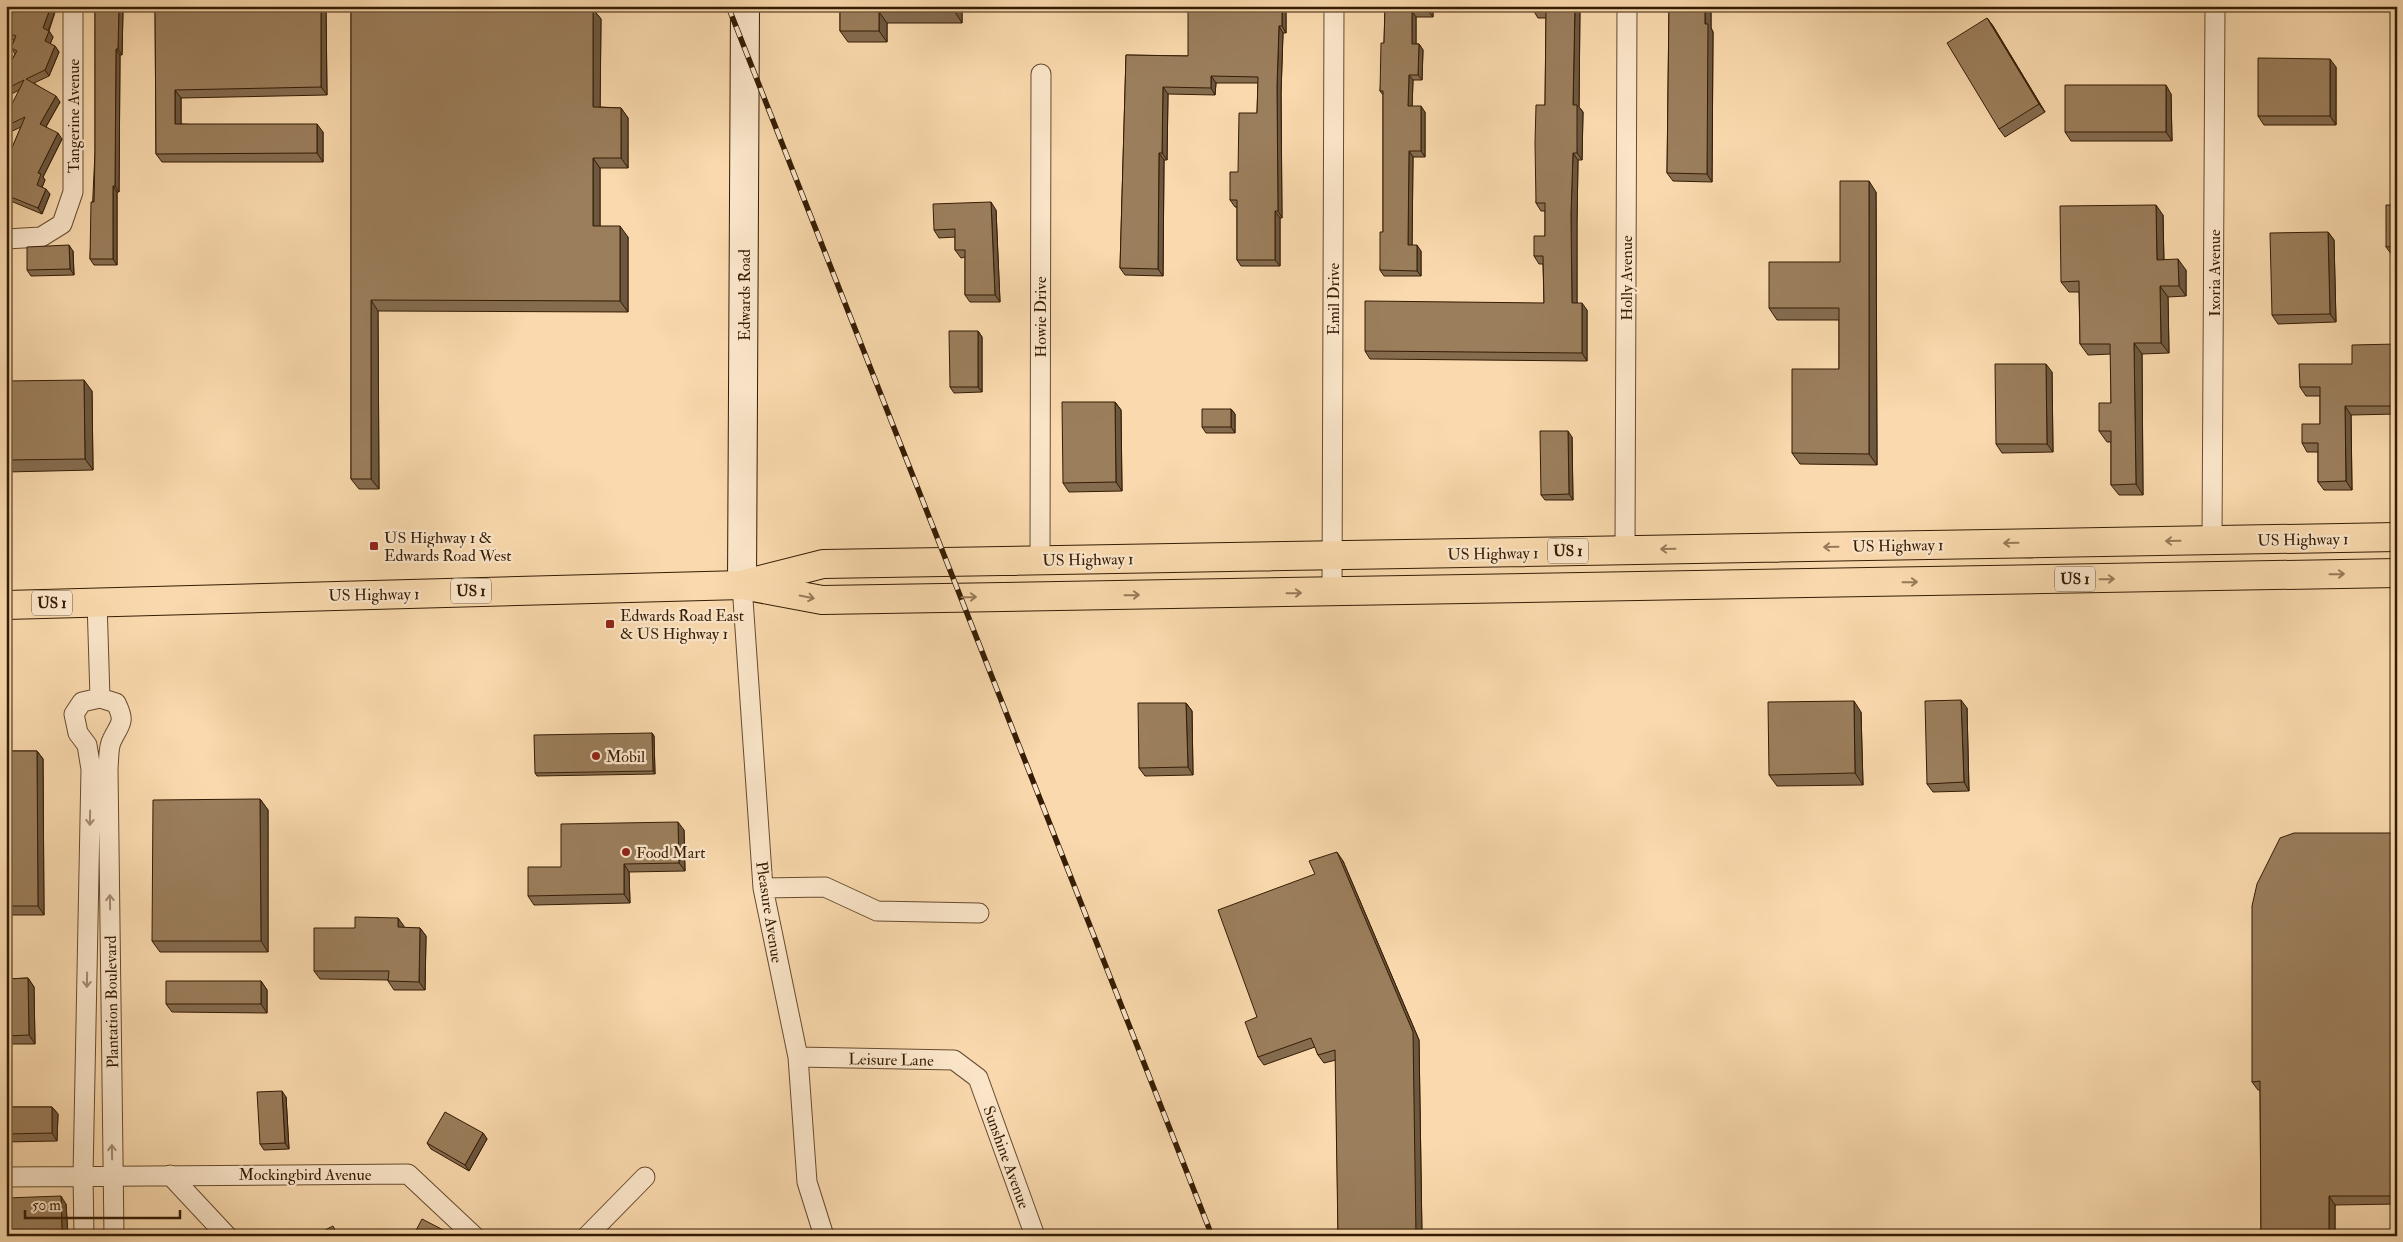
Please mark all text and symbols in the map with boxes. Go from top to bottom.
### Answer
street label: Tangerine Avenue [64,59,84,173]
street label: Ixoria Avenue [2205,229,2225,317]
street label: Holly Avenue [1617,235,1637,321]
street label: Edwards Road [735,249,755,341]
street label: Emil Drive [1324,263,1344,335]
street label: Howie Drive [1031,276,1051,358]
place label: US Highway 1 & Edwards Road West [384,528,511,566]
street label: US Highway 1 [2257,529,2349,551]
street label: US Highway 1 [1852,535,1944,557]
one-way arrow [2165,536,2181,545]
road number: US 1 [1548,538,1588,564]
one-way arrow [2003,538,2019,548]
marker: US Highway 1 & Edwards Road West [368,540,380,552]
one-way arrow [1823,542,1839,551]
street label: US Highway 1 [1447,543,1539,565]
one-way arrow [1660,544,1676,554]
street label: US Highway 1 [1042,549,1134,571]
road number: US 1 [2055,566,2095,592]
one-way arrow [2329,570,2345,579]
one-way arrow [2099,574,2115,583]
one-way arrow [1901,577,1917,587]
road number: US 1 [451,578,491,604]
street label: US Highway 1 [328,584,420,606]
one-way arrow [1286,588,1302,598]
road number: US 1 [32,590,72,616]
one-way arrow [1124,590,1140,600]
one-way arrow [961,592,977,602]
one-way arrow [799,593,815,603]
place label: Edwards Road East & US Highway 1 [620,606,744,644]
marker: Edwards Road East & US Highway 1 [604,618,616,630]
place label: Mobil [606,747,645,767]
marker: Mobil [590,750,602,762]
one-way arrow [85,810,95,826]
place label: Food Mart [636,843,705,863]
marker: Food Mart [620,846,632,858]
street label: Pleasure Avenue [751,860,787,965]
one-way arrow [105,894,114,910]
street label: Plantation Boulevard [101,935,123,1069]
one-way arrow [82,972,92,988]
street label: Leisure Lane [848,1049,934,1071]
street label: Sunshine Avenue [978,1103,1034,1212]
one-way arrow [107,1144,117,1160]
street label: Mockingbird Avenue [239,1165,372,1185]
scale bar [25,1187,180,1219]
text: 50 m [32,1196,61,1215]

